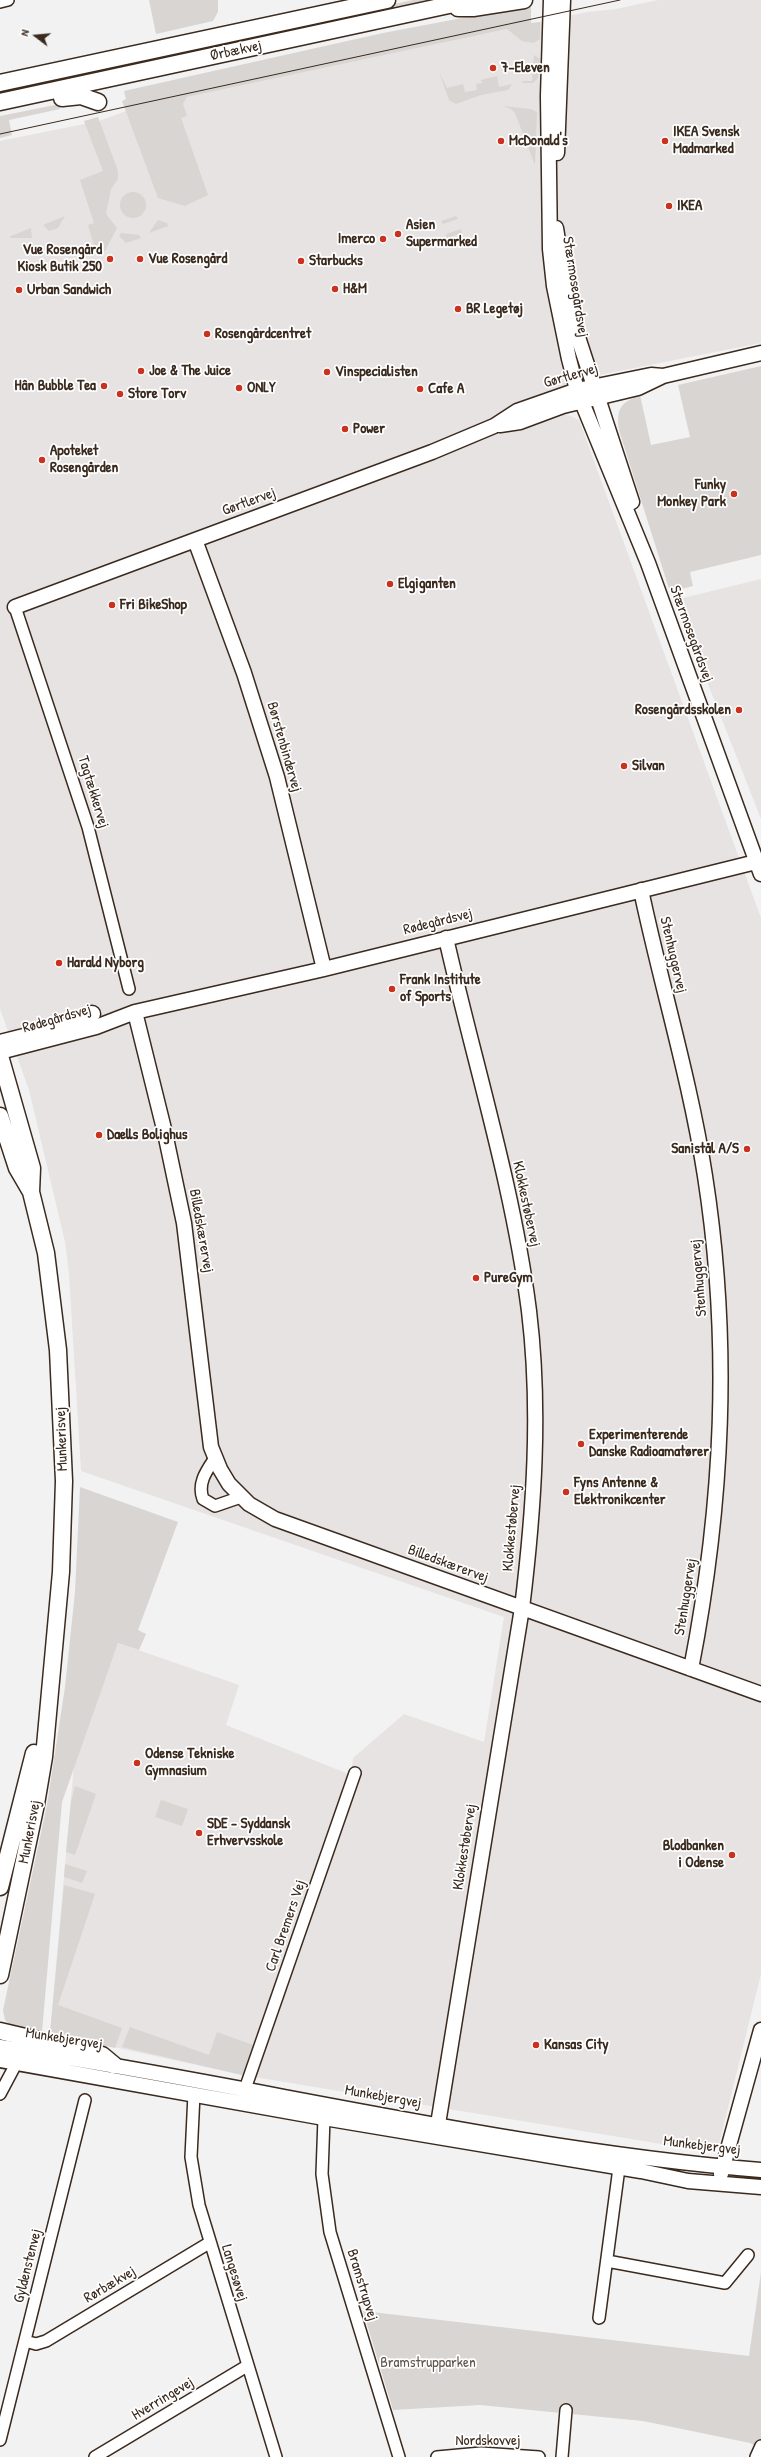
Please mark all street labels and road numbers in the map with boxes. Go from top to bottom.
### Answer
street label: Ørbækvej [208,37,264,65]
street label: Stærmosegårdsvej [558,235,592,339]
street label: Gørtlervej [542,360,600,392]
street label: Gørtlervej [220,484,278,520]
street label: Stærmosegårdsvej [665,583,717,685]
street label: Børstenbindervej [263,700,305,794]
street label: Tagtækkervej [73,754,113,830]
street label: Rødegårdsvej [402,905,474,939]
street label: Stenhuggervej [655,915,691,995]
street label: Rødegårdsvej [21,1001,93,1037]
street label: Klokkestøbervej [508,1160,544,1248]
street label: Billedskærervej [185,1188,217,1274]
street label: Stenhuggervej [687,1239,711,1317]
street label: Munkerisvej [52,1407,72,1471]
street label: Klokkestøbervej [499,1484,525,1572]
street label: Billedskærervej [405,1541,491,1587]
street label: Stenhuggervej [671,1557,701,1637]
street label: Munkerisvej [15,1799,45,1865]
street label: Klokkestøbervej [449,1803,481,1891]
street label: Carl Bremers Vej [262,1878,310,1974]
street label: Munkebjergvej [24,2024,104,2054]
street label: Munkebjergvej [343,2081,423,2113]
street label: Munkebjergvej [662,2132,742,2160]
street label: Gyldenstenvej [10,2227,46,2305]
street label: Langesøvej [217,2242,251,2304]
street label: Bramstrupvej [343,2247,381,2323]
street label: Rørbækvej [81,2263,139,2307]
street label: Hverringevej [129,2374,197,2424]
street label: Nordskovvej [455,2432,521,2450]

